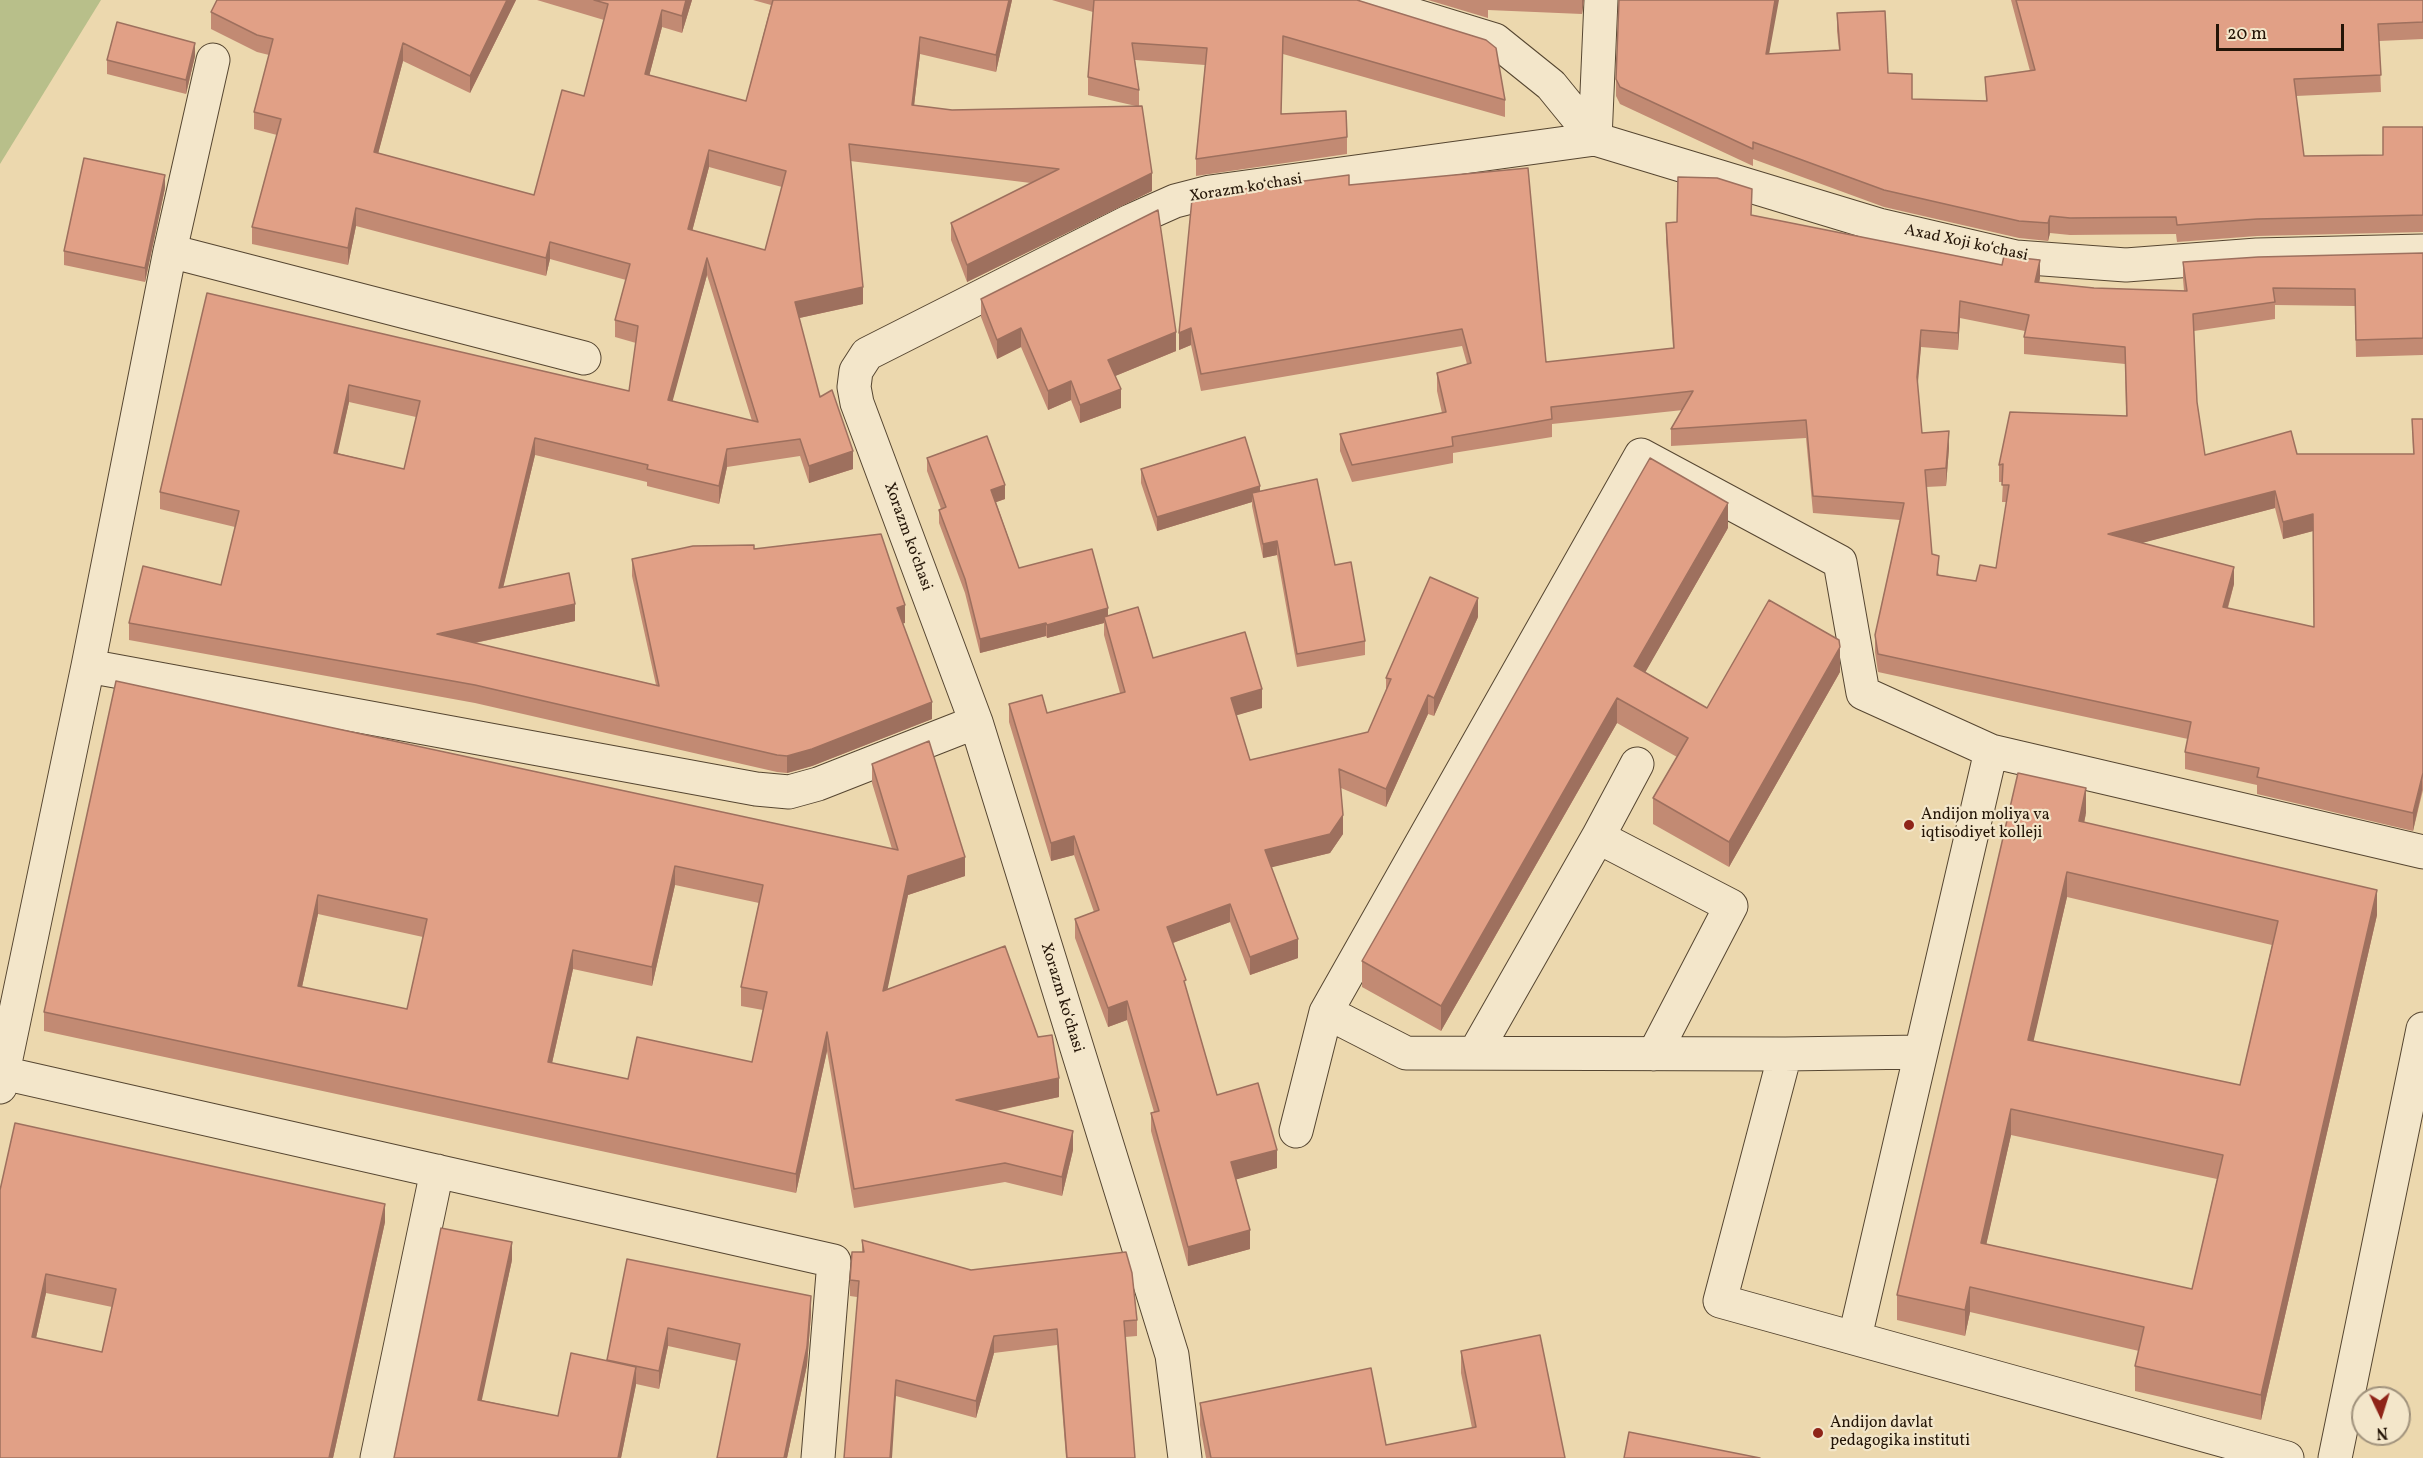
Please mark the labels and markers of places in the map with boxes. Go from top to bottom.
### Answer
place label: Andijon moliya va iqtisodiyet kolleji [1921,806,2050,844]
marker: Andijon moliya va iqtisodiyet kolleji [1902,818,1916,832]
place label: Andijon davlat pedagogika instituti [1830,1414,1970,1452]
marker: Andijon davlat pedagogika instituti [1811,1426,1825,1440]

